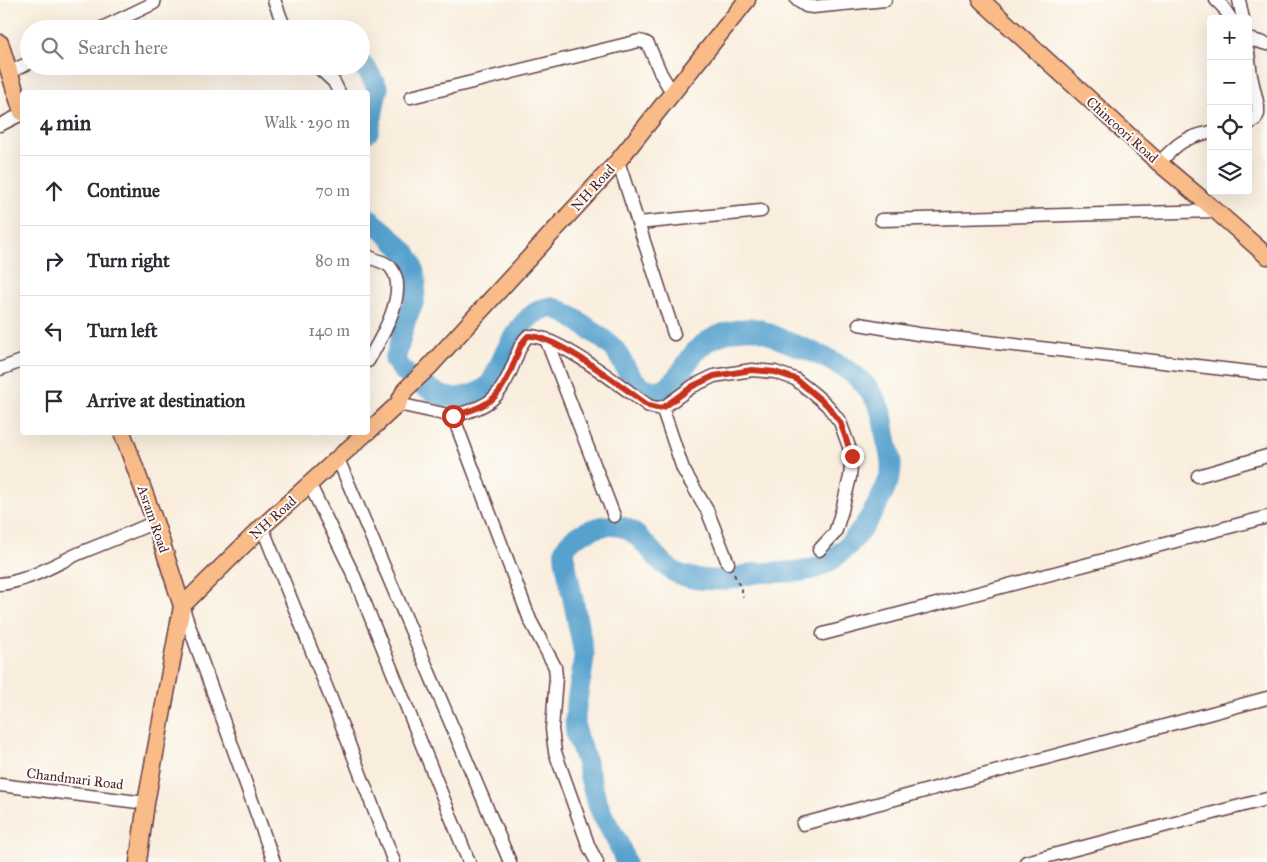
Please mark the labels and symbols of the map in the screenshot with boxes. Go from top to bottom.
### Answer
street label: Chincoori Road [1083,93,1161,167]
street label: NH Road [568,161,618,215]
route start [442,405,465,428]
route end [841,445,864,468]
street label: Asram Road [133,482,172,555]
street label: NH Road [246,493,300,543]
street label: Chandmari Road [26,765,124,793]

